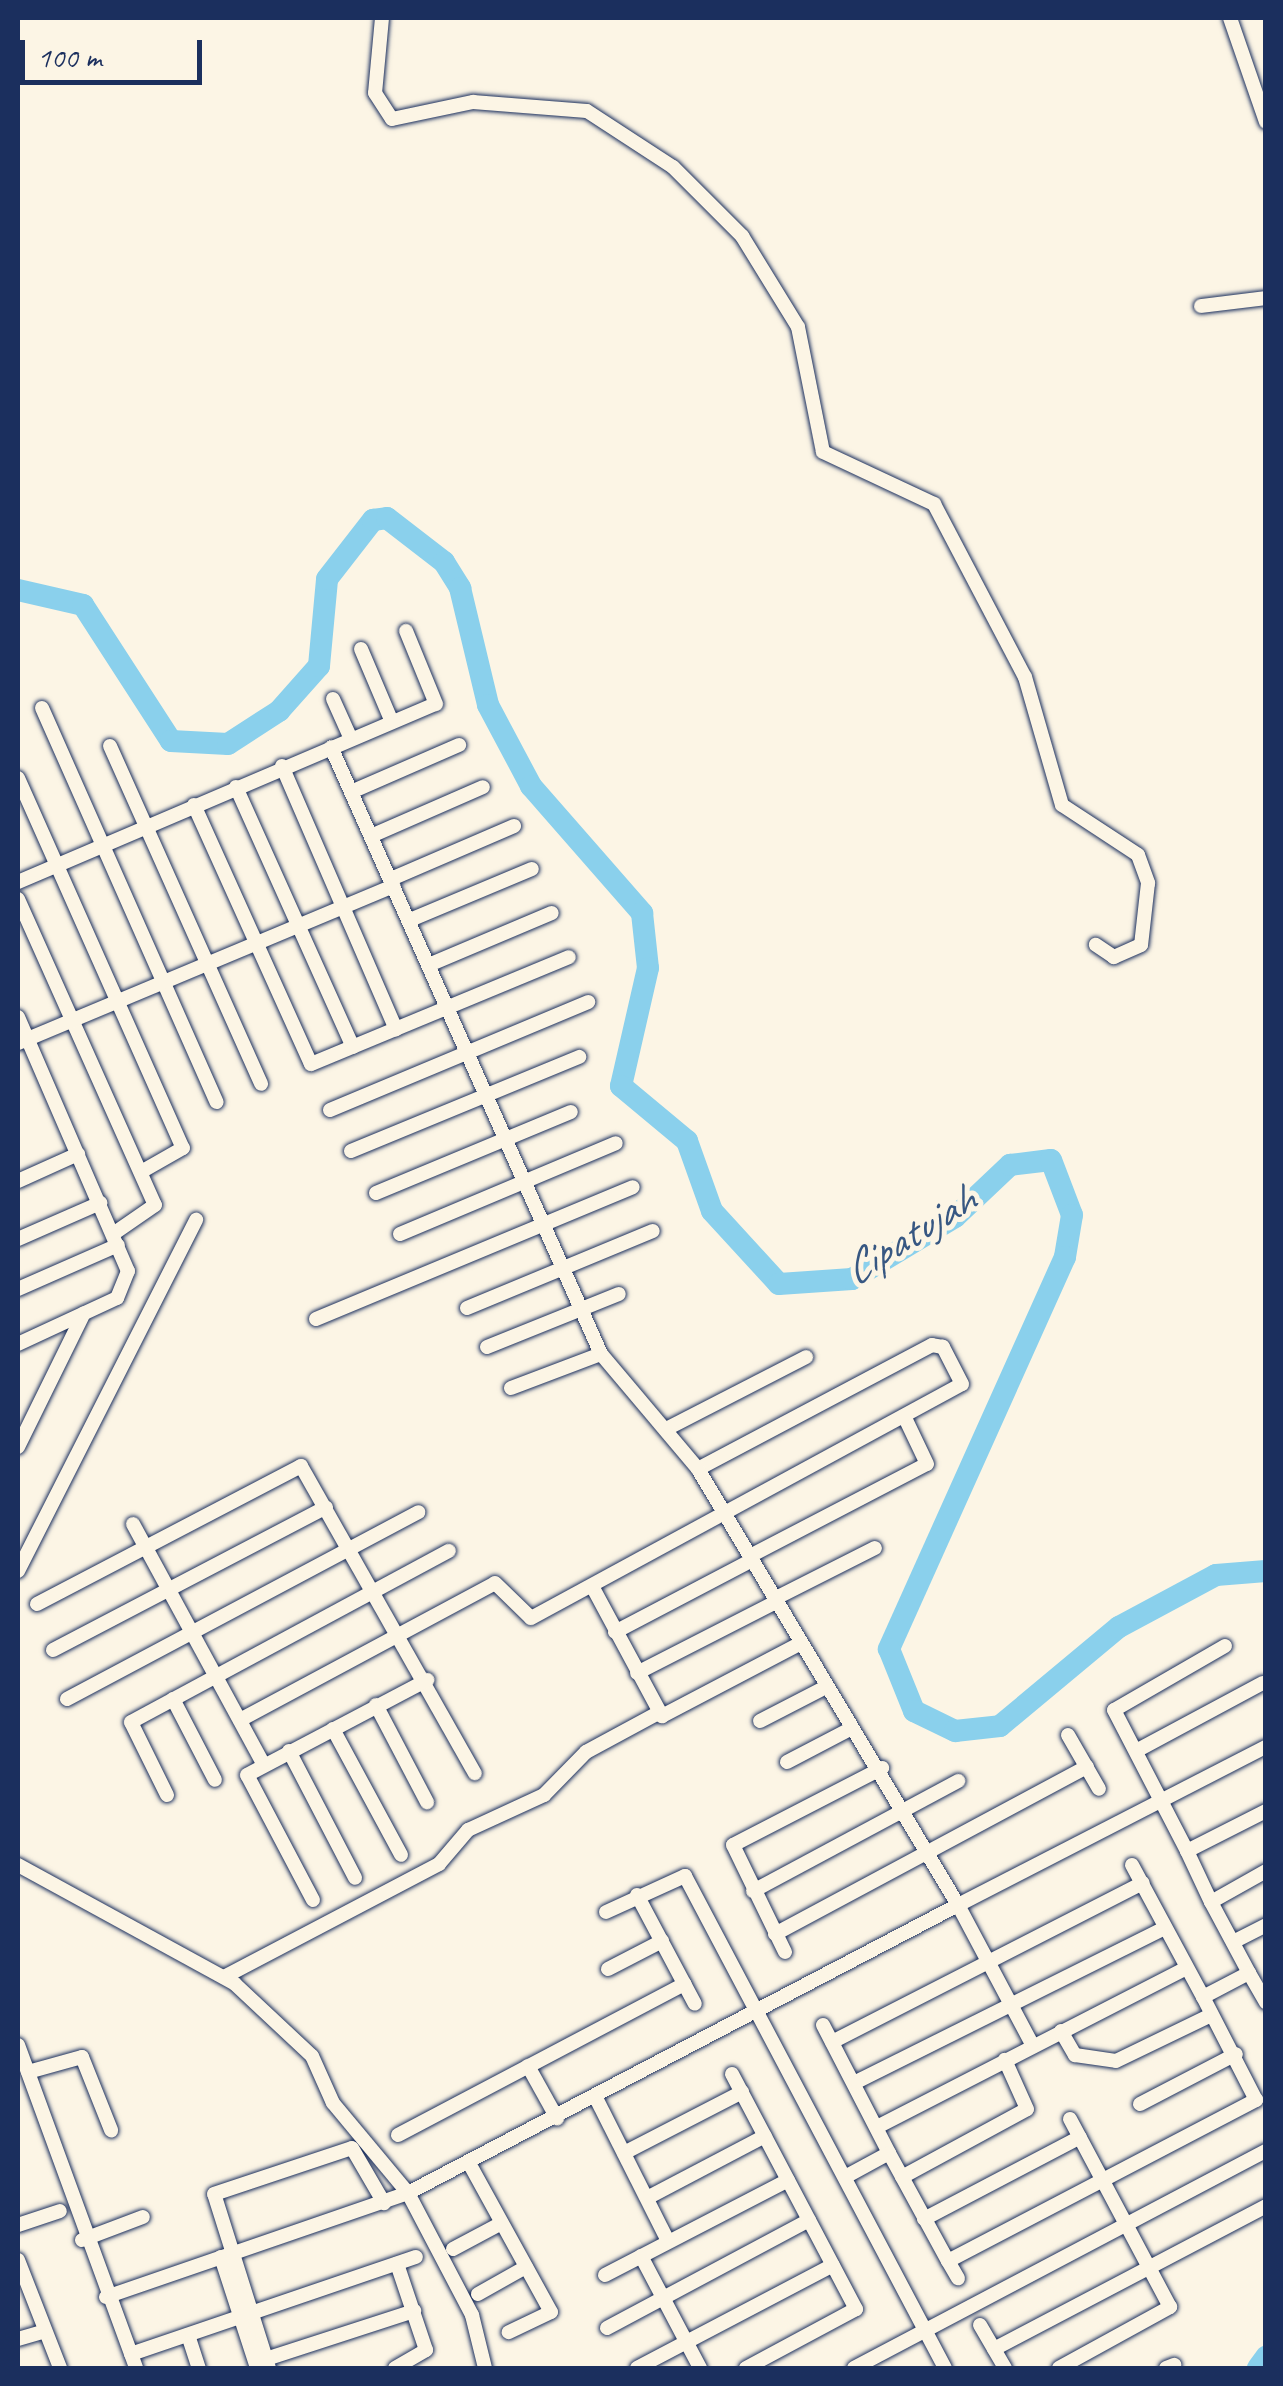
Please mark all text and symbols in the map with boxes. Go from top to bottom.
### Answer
scale bar [25,20,208,82]
text: 100 m [37,38,102,76]
water label: Cipatujah [833,1173,985,1297]

